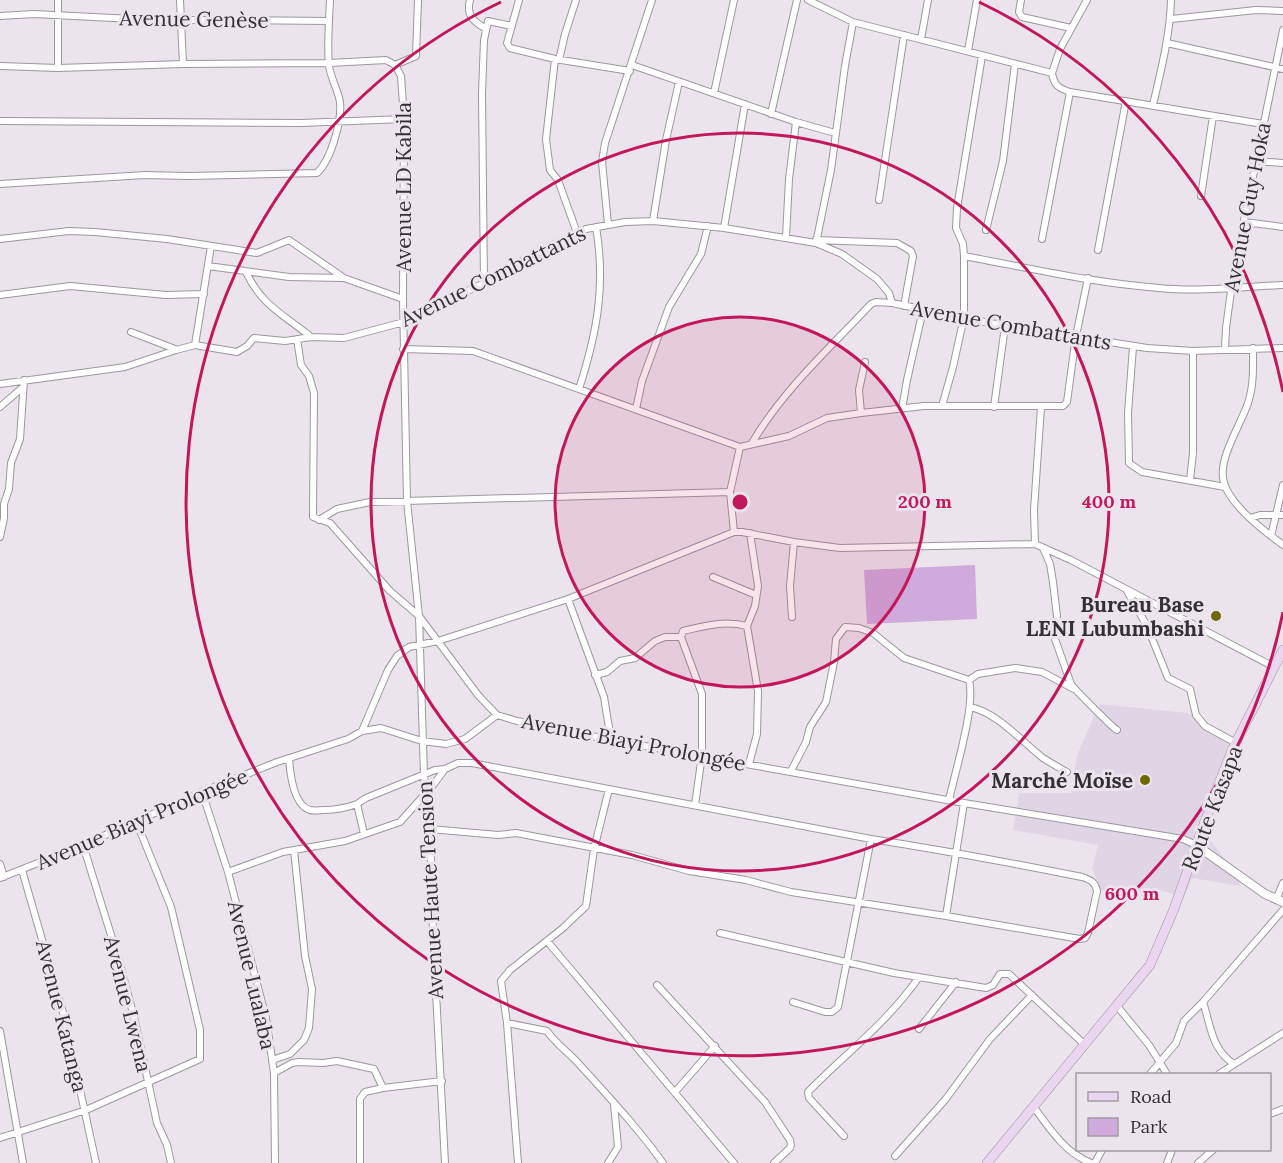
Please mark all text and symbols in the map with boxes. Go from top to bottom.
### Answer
street label: Avenue Genèse [118,4,269,34]
street label: Avenue LD Kabila [390,102,417,273]
street label: Avenue Guy Hoka [1217,120,1277,295]
street label: Avenue Combattants [395,219,590,333]
street label: Avenue Combattants [908,294,1113,356]
text: 200 m [898,490,952,513]
text: 400 m [1082,490,1136,513]
centre of rings [730,492,750,512]
place label: Bureau Base LENI Lubumbashi [1025,591,1204,642]
marker: Bureau Base LENI Lubumbashi [1209,609,1223,623]
street label: Avenue Biayi Prolongée [519,707,748,777]
street label: Route Kasapa [1176,741,1248,874]
street label: Avenue Biayi Prolongée [31,762,252,876]
place label: Marché Moïse [991,767,1133,794]
marker: Marché Moïse [1138,773,1152,787]
street label: Avenue Haute Tension [411,780,449,1001]
text: 600 m [1105,882,1160,905]
street label: Avenue Lualaba [222,897,282,1052]
street label: Avenue Lwena [98,932,158,1075]
street label: Avenue Katanga [30,936,94,1095]
legend [1076,1073,1271,1151]
text: Road [1130,1085,1172,1108]
text: Park [1130,1115,1168,1138]

